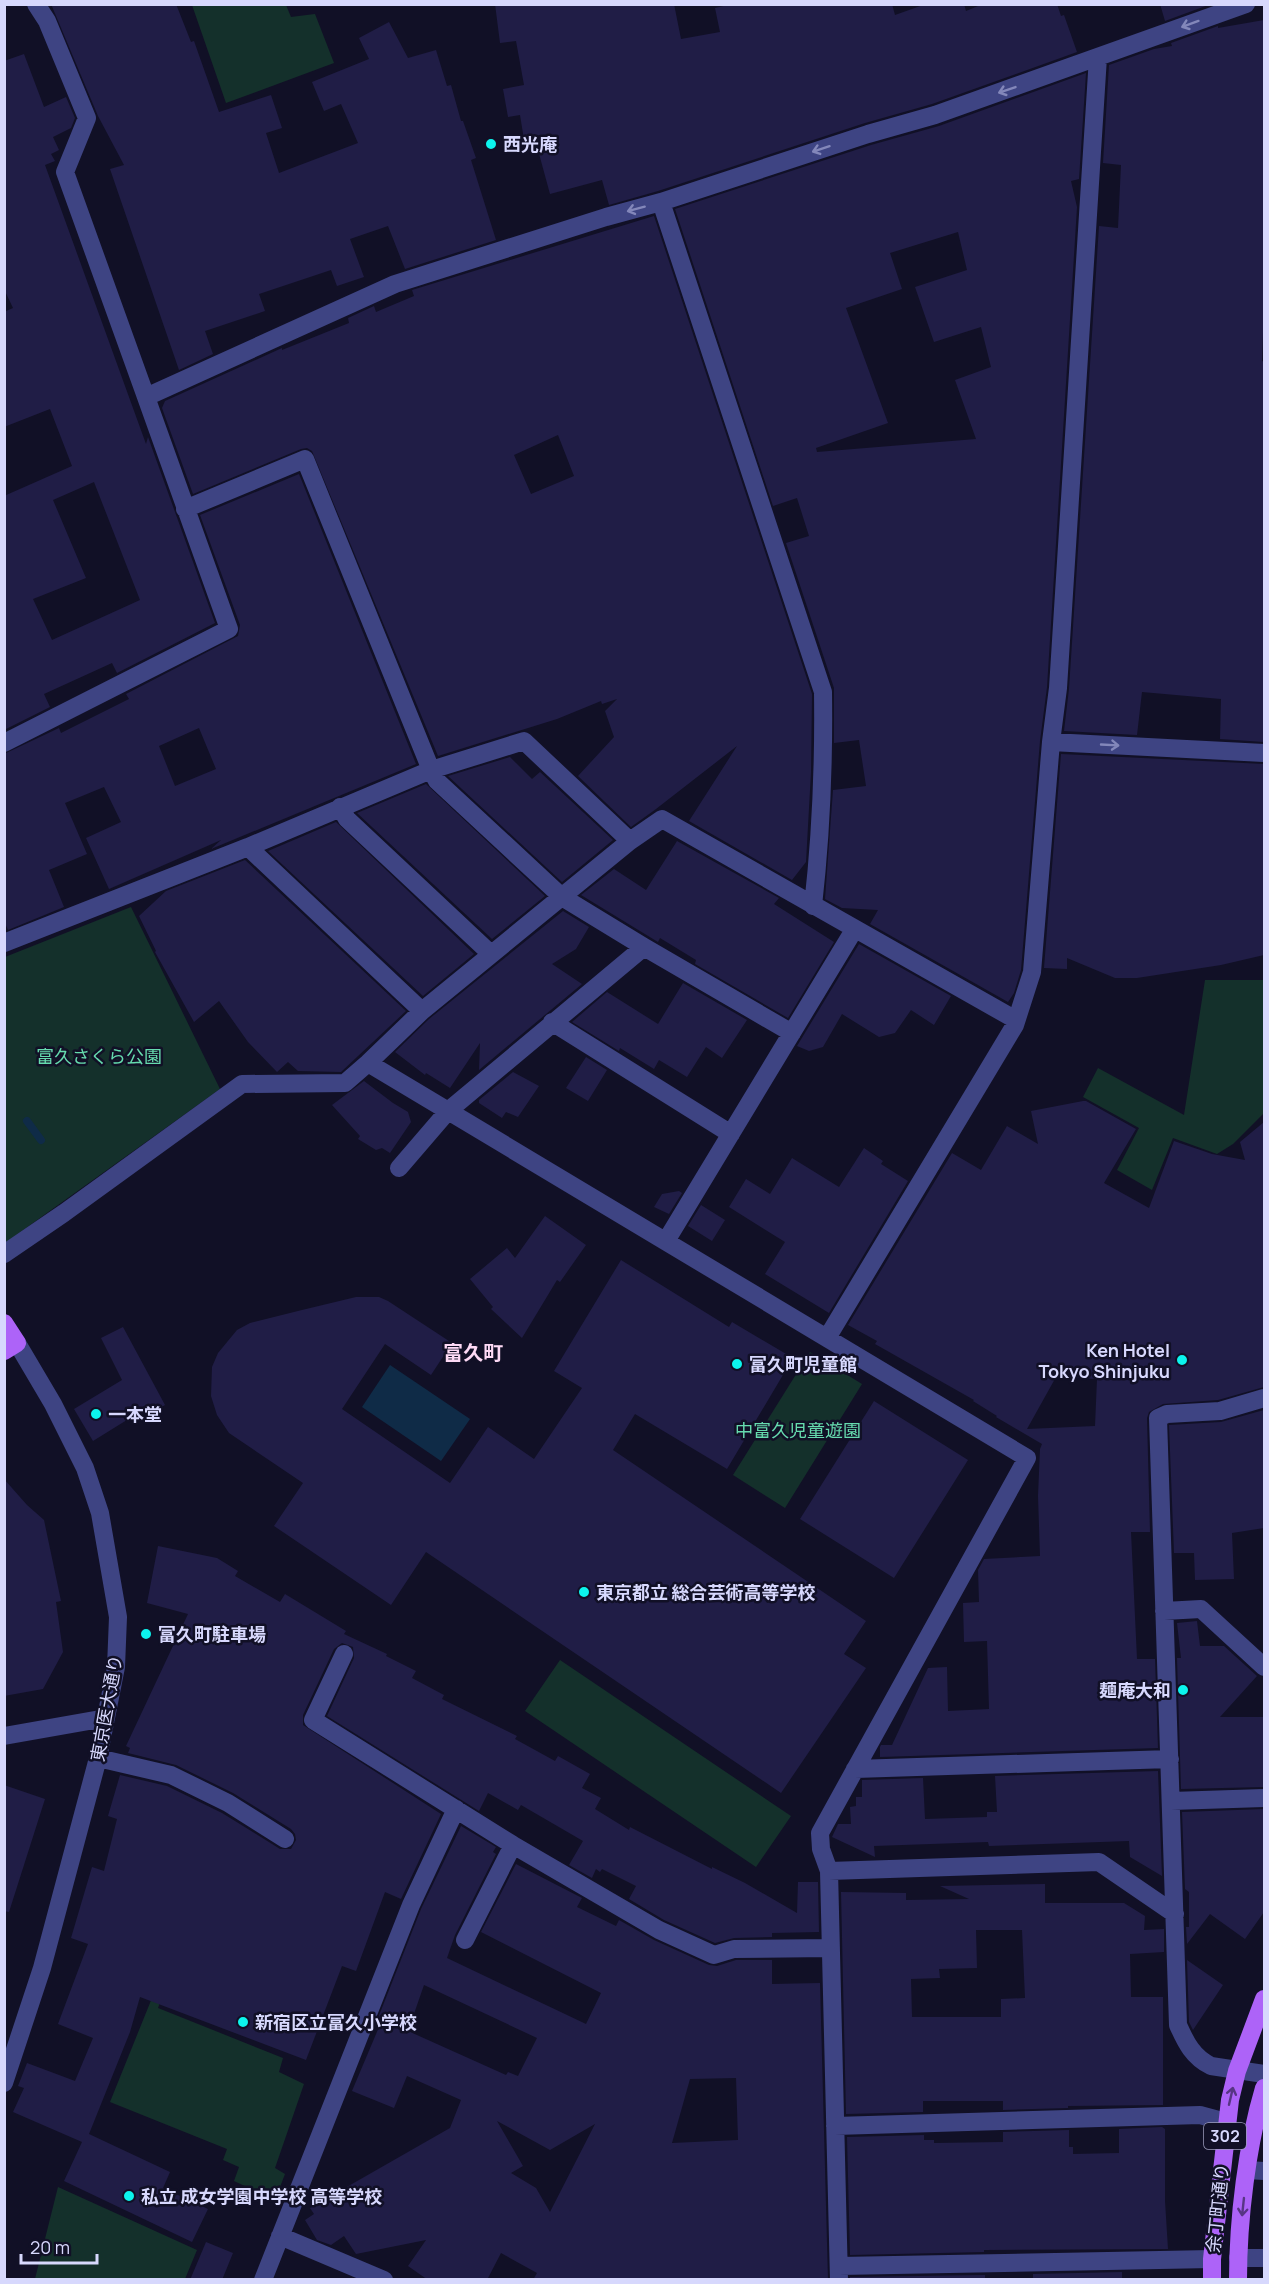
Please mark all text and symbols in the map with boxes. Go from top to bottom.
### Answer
one-way arrow [1182,20,1200,31]
one-way arrow [998,85,1017,96]
place label: 西光庵 [503,132,557,156]
marker: 西光庵 [484,137,498,151]
one-way arrow [812,145,831,156]
one-way arrow [626,204,645,215]
one-way arrow [1099,739,1119,750]
park label: 富久さくら公園 [36,1044,162,1068]
place label: Ken Hotel Tokyo Shinjuku [1038,1338,1170,1383]
district label: 富久町 [443,1339,503,1366]
place label: 富久町児童館 [749,1352,857,1376]
marker: Ken Hotel Tokyo Shinjuku [1175,1353,1189,1367]
marker: 富久町児童館 [730,1357,744,1371]
place label: 一本堂 [108,1402,162,1426]
marker: 一本堂 [89,1407,103,1421]
park label: 中富久児童遊園 [735,1418,861,1442]
place label: 東京都立 総合芸術高等学校 [596,1580,816,1604]
marker: 東京都立 総合芸術高等学校 [577,1585,591,1599]
place label: 富久町駐車場 [158,1622,266,1646]
marker: 富久町駐車場 [139,1627,153,1641]
street label: 東京医大通り [85,1653,127,1763]
place label: 麺庵大和 [1099,1678,1171,1702]
marker: 麺庵大和 [1176,1683,1190,1697]
place label: 新宿区立富久小学校 [255,2010,417,2034]
marker: 新宿区立富久小学校 [236,2015,250,2029]
one-way arrow [1226,2087,1237,2106]
road number: 302 [1204,2123,1246,2149]
street label: 余丁町通り [1200,2162,1234,2254]
place label: 私立 成女学園中学校 高等学校 [141,2184,382,2208]
marker: 私立 成女学園中学校 高等学校 [122,2189,136,2203]
one-way arrow [1237,2196,1248,2216]
scale bar [21,2227,98,2265]
text: 20 m [30,2235,70,2259]

